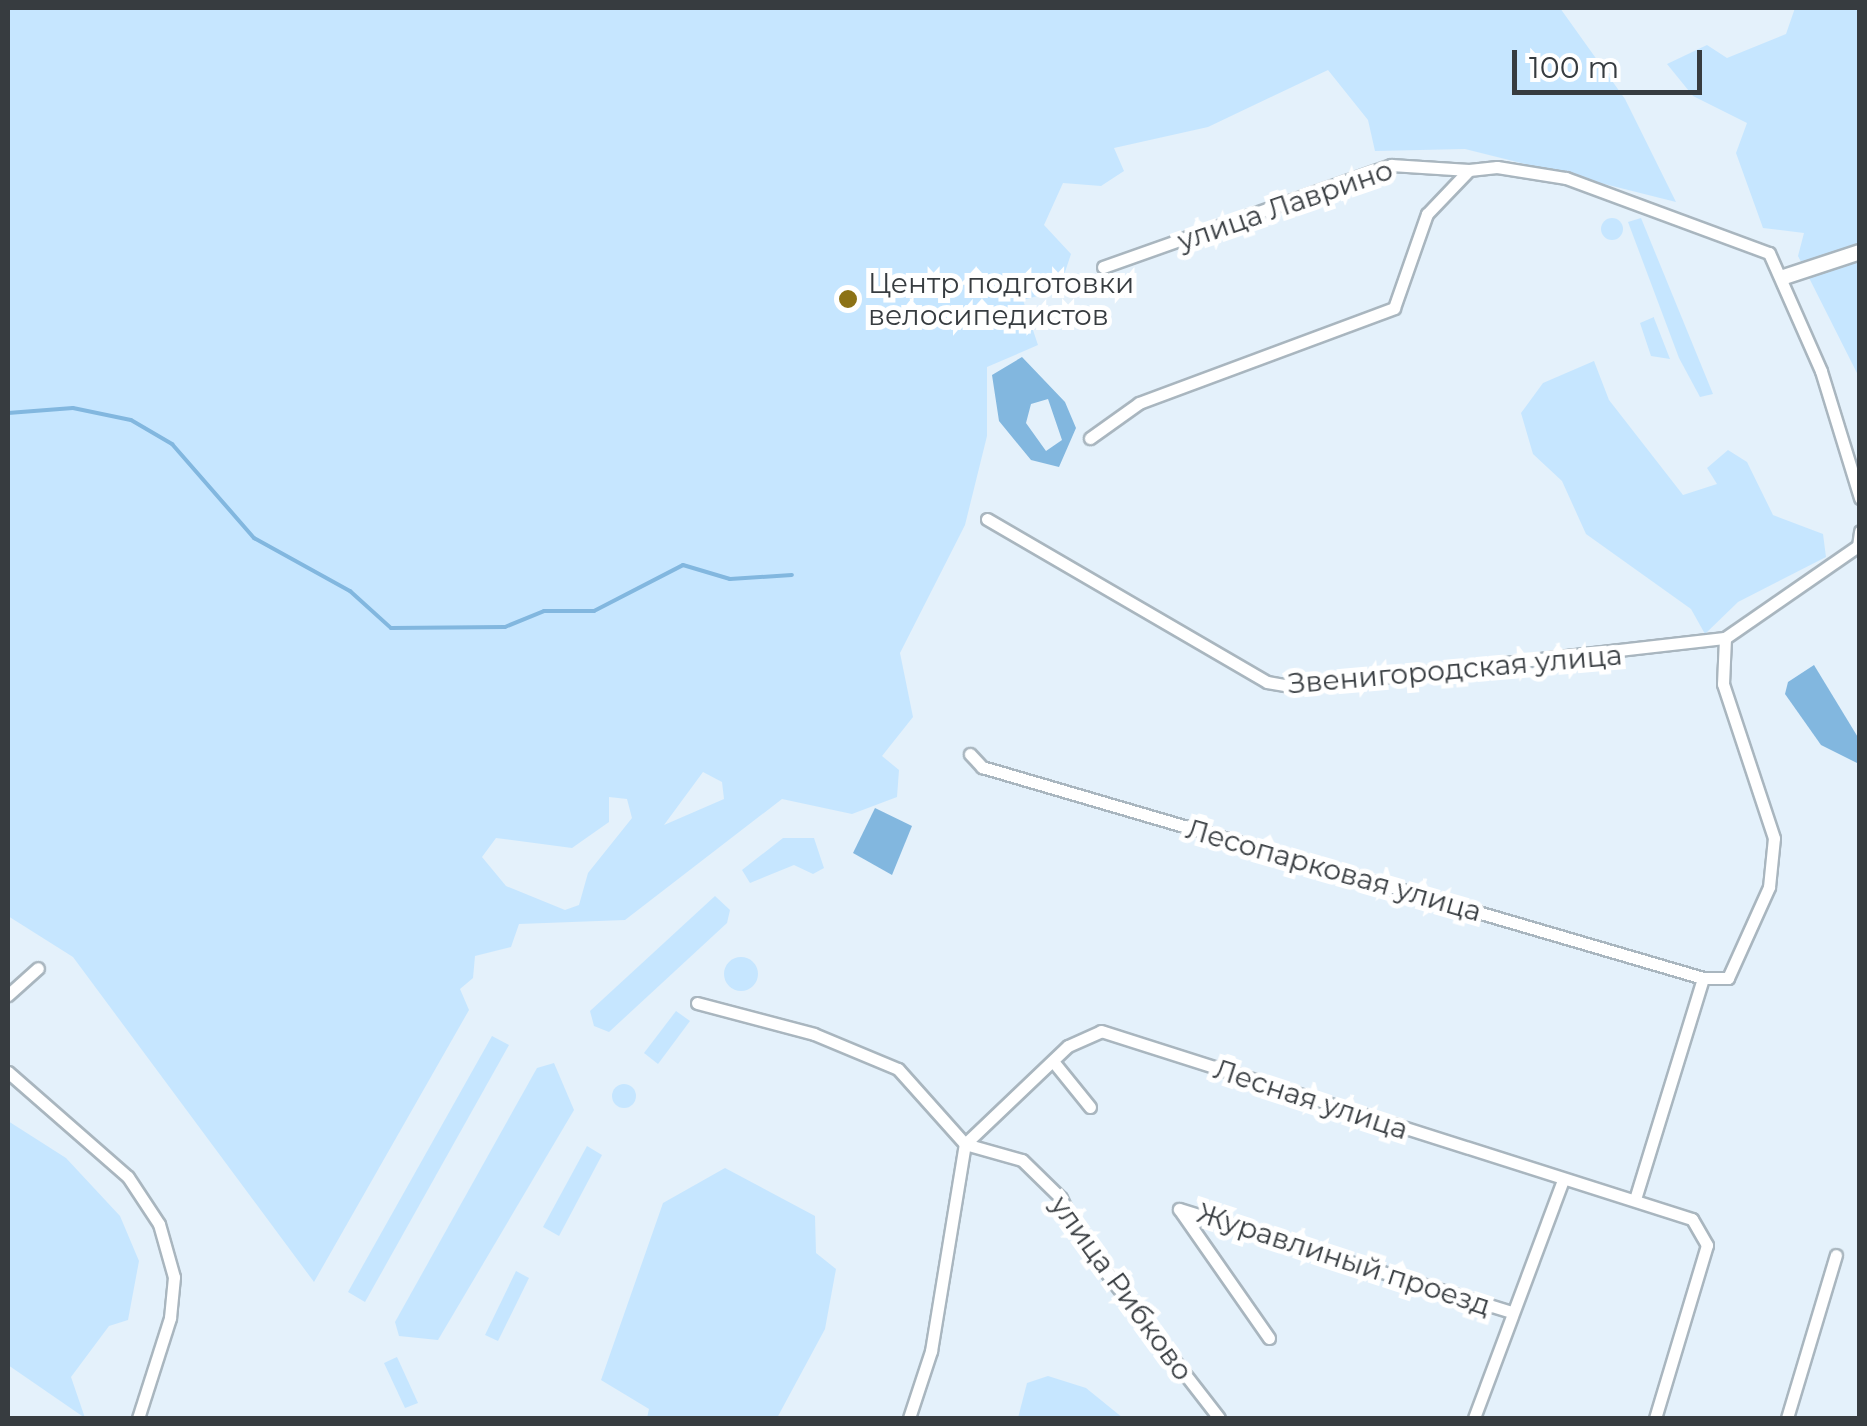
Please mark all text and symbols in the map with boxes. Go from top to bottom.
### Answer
scale bar [1517,30,1707,92]
text: 100 m [1529,49,1619,86]
street label: улица Лаврино [1173,152,1397,258]
place label: Центр подготовки велосипедистов [868,266,1134,332]
marker: Центр подготовки велосипедистов [837,288,859,310]
street label: Звенигородская улица [1287,638,1623,700]
street label: Лесопарковая улица [1182,812,1486,928]
street label: Лесная улица [1210,1052,1412,1146]
street label: улица Рибково [1044,1189,1200,1387]
street label: Журавлиный проезд [1193,1196,1495,1322]

